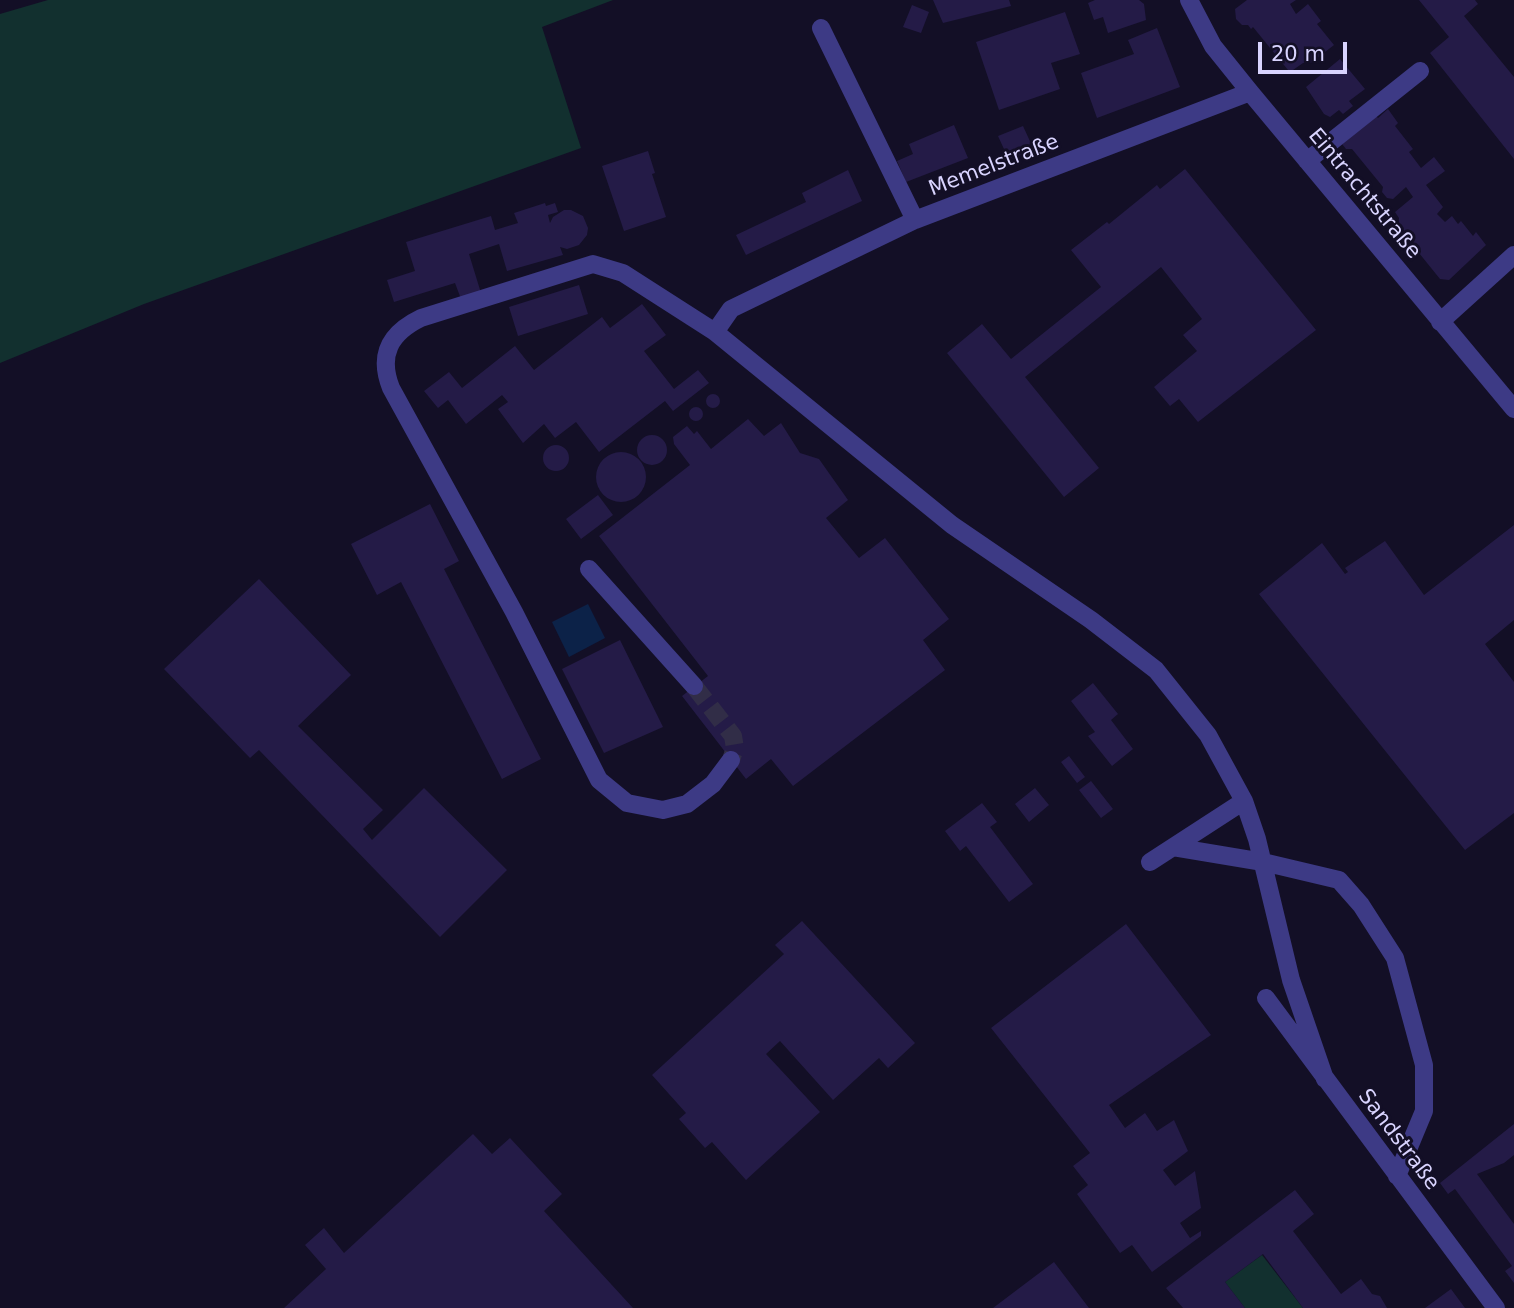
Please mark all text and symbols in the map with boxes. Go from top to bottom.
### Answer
scale bar [1262,28,1351,72]
text: 20 m [1271,42,1325,66]
street label: Eintrachtstraße [1302,124,1426,264]
street label: Memelstraße [925,130,1063,202]
street label: Sandstraße [1352,1085,1444,1195]

